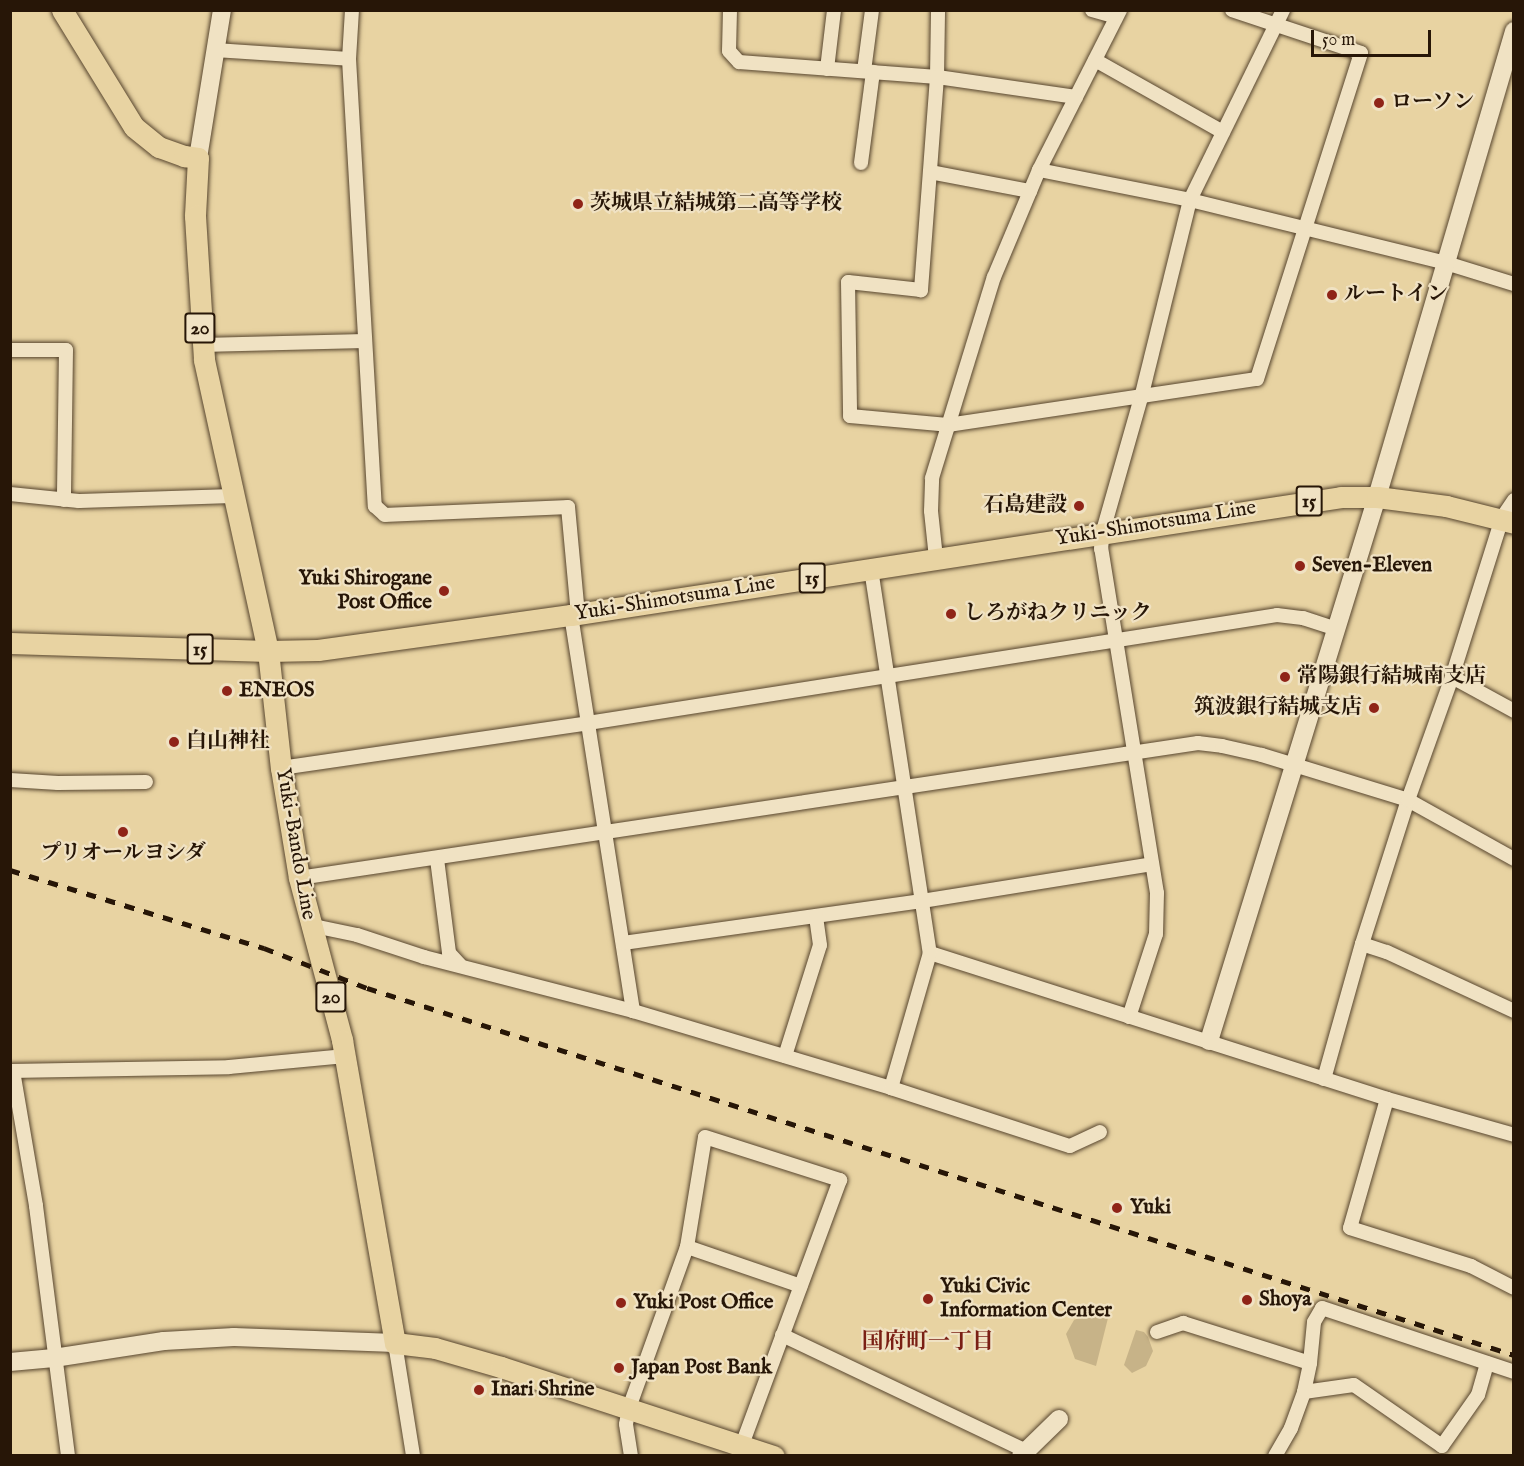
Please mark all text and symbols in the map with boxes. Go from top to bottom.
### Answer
scale bar [1314,18,1434,56]
text: 50 m [1322,29,1355,52]
place label: ローソン [1391,90,1475,116]
marker: ローソン [1372,96,1386,110]
place label: 茨城県立結城第二高等学校 [590,191,842,217]
marker: 茨城県立結城第二高等学校 [571,197,585,211]
place label: ルートイン [1344,282,1449,308]
marker: ルートイン [1325,288,1339,302]
road number: 20 [184,311,216,345]
road number: 15 [1296,484,1322,518]
place label: 石島建設 [983,493,1067,519]
street label: Yuki-Shimotsuma Line [1054,496,1258,552]
marker: 石島建設 [1072,499,1086,513]
place label: Seven-Eleven [1312,553,1432,579]
marker: Seven-Eleven [1293,559,1307,573]
road number: 15 [798,561,826,595]
place label: Yuki Shirogane Post Office [298,566,432,616]
street label: Yuki-Shimotsuma Line [573,571,777,627]
marker: Yuki Shirogane Post Office [437,584,451,598]
place label: しろがねクリニック [964,601,1153,627]
marker: しろがねクリニック [942,605,960,623]
road number: 15 [186,632,214,666]
place label: 常陽銀行結城南支店 [1297,664,1486,690]
marker: 常陽銀行結城南支店 [1278,670,1292,684]
place label: ENEOS [239,678,314,704]
marker: ENEOS [220,684,234,698]
place label: 筑波銀行結城支店 [1194,695,1362,721]
marker: 筑波銀行結城支店 [1367,701,1381,715]
place label: 白山神社 [186,729,270,755]
marker: 白山神社 [167,735,181,749]
street label: Yuki-Bando Line [269,766,321,922]
marker: プリオールヨシダ [116,825,130,839]
place label: プリオールヨシダ [39,841,207,867]
road number: 20 [314,980,348,1014]
place label: Yuki [1130,1195,1171,1221]
marker: Yuki [1108,1199,1126,1217]
place label: Yuki Civic Information Center [940,1274,1112,1324]
place label: Shoya [1259,1287,1311,1313]
place label: Yuki Post Office [633,1290,773,1316]
marker: Yuki Civic Information Center [921,1292,935,1306]
marker: Shoya [1240,1293,1254,1307]
marker: Yuki Post Office [614,1296,628,1310]
district label: 国府町一丁目 [862,1330,994,1356]
place label: Japan Post Bank [631,1355,772,1381]
marker: Japan Post Bank [612,1361,626,1375]
place label: Inari Shrine [491,1377,594,1403]
marker: Inari Shrine [472,1383,486,1397]

